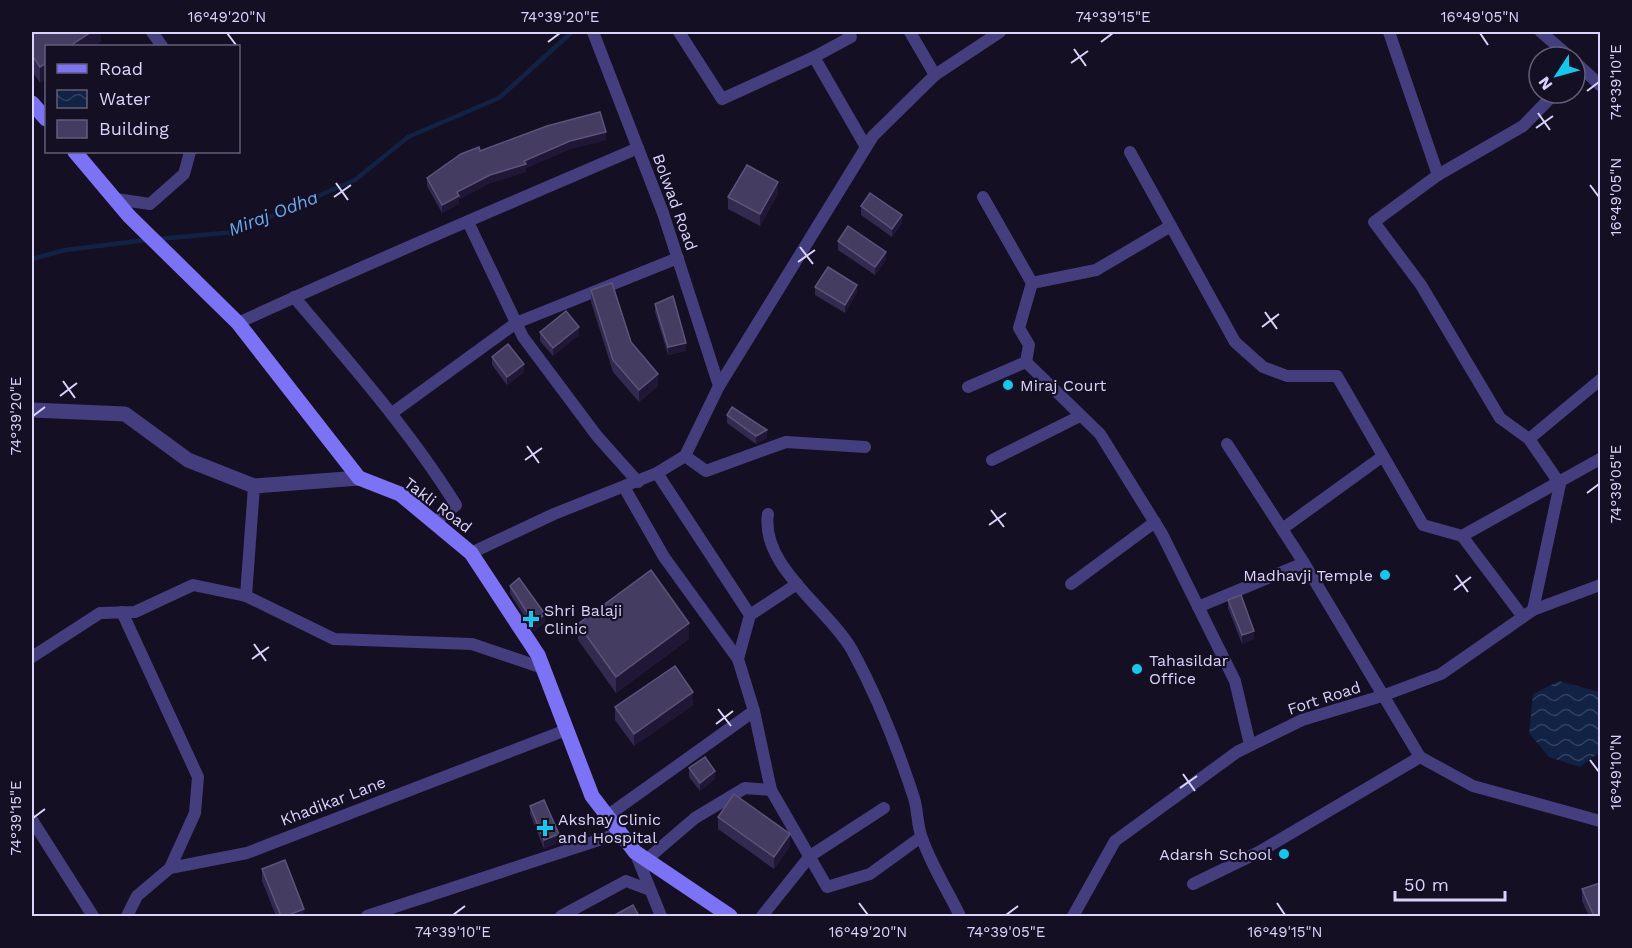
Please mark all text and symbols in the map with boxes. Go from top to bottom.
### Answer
text: 16°49'20"N [188,8,266,26]
text: 74°39'20"E [521,8,599,26]
text: 74°39'15"E [1075,8,1151,26]
text: 16°49'05"N [1441,8,1519,26]
text: 74°39'10"E [1607,44,1625,120]
legend [45,45,240,153]
north arrow [1527,45,1587,105]
text: Road [99,58,143,79]
text: N [1534,73,1556,94]
text: Water [99,88,151,109]
text: Building [99,118,169,139]
street label: Bolwad Road [649,151,701,253]
text: 16°49'05"N [1607,158,1625,236]
water label: Miraj Odha [225,186,321,240]
place label: Miraj Court [1020,376,1106,395]
text: 74°39'20"E [7,377,25,455]
marker: Miraj Court [1001,378,1015,392]
text: 74°39'05"E [1607,445,1625,523]
street label: Takli Road [400,473,476,537]
place label: Madhavji Temple [1243,566,1373,585]
marker: Madhavji Temple [1378,568,1392,582]
place label: Shri Balaji Clinic [544,601,622,638]
marker: Shri Balaji Clinic [522,610,540,628]
place label: Tahasildar Office [1149,651,1229,688]
marker: Tahasildar Office [1130,662,1144,676]
street label: Fort Road [1285,677,1363,719]
text: 16°49'10"N [1607,734,1625,810]
street label: Khadikar Lane [278,772,388,830]
text: 74°39'15"E [7,780,25,856]
place label: Akshay Clinic and Hospital [558,810,661,847]
marker: Akshay Clinic and Hospital [536,819,554,837]
place label: Adarsh School [1159,845,1272,864]
marker: Adarsh School [1277,847,1291,861]
scale bar [1395,864,1504,902]
text: 50 m [1404,874,1449,895]
text: 74°39'10"E [415,923,491,941]
text: 16°49'20"N [829,923,907,941]
text: 74°39'05"E [967,923,1045,941]
text: 16°49'15"N [1247,923,1323,941]

